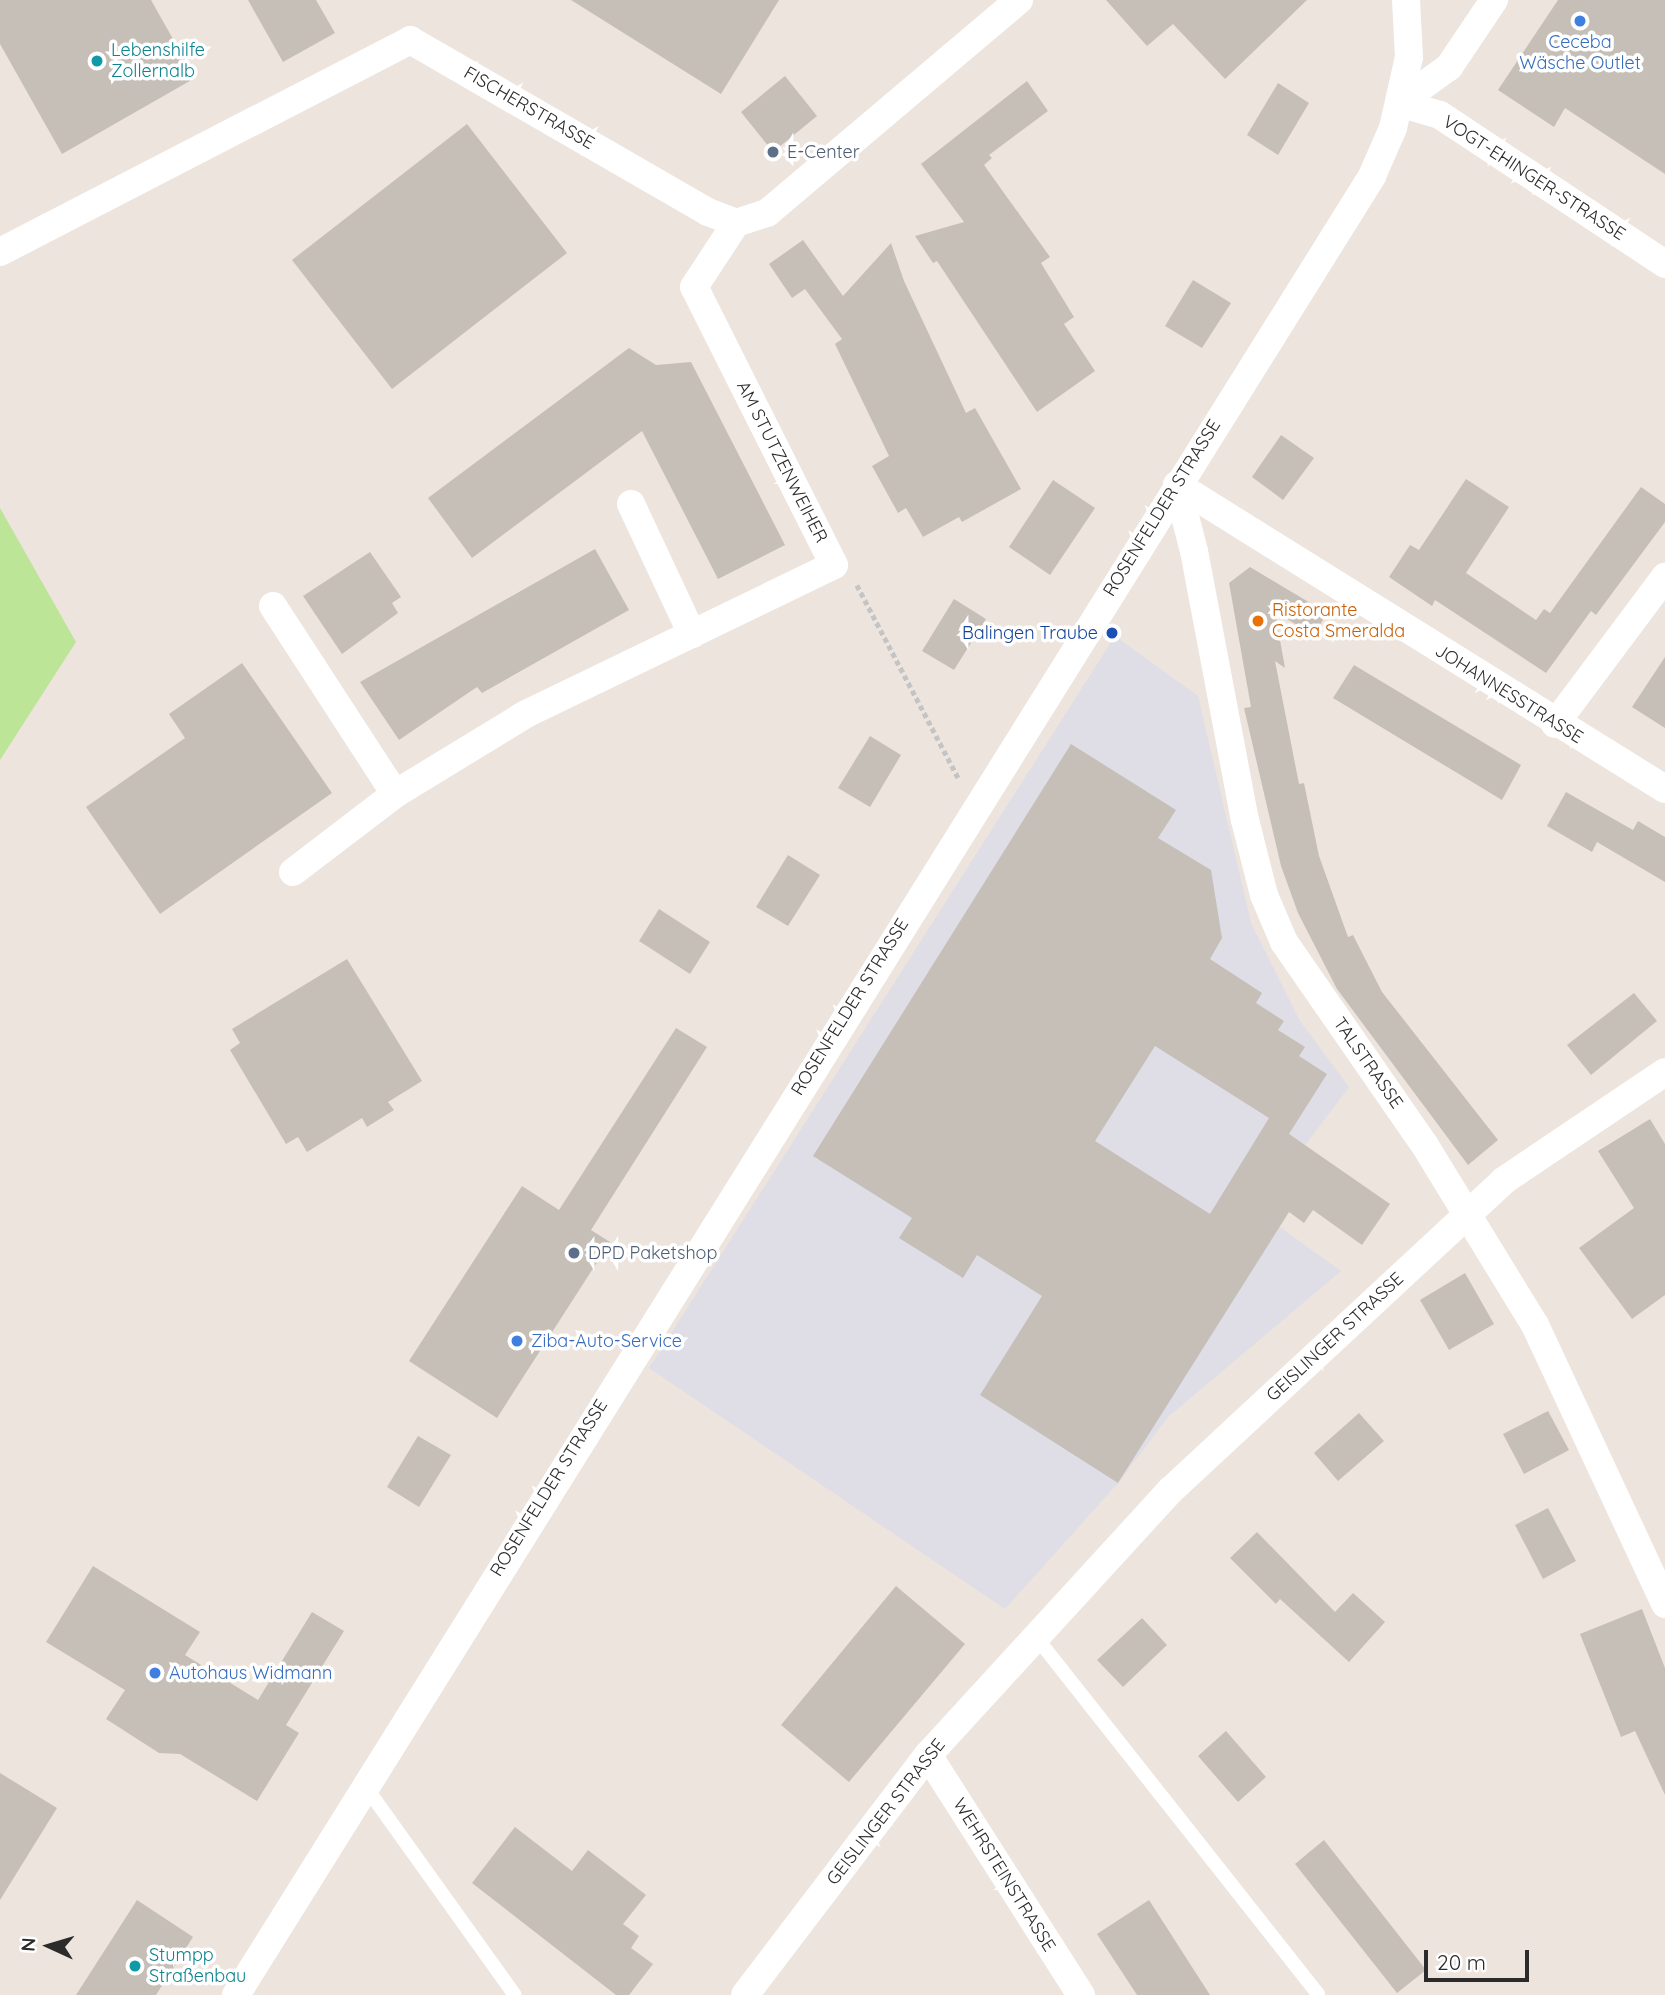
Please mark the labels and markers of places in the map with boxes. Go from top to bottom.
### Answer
marker: Ceceba Wäsche Outlet [1572,13,1588,29]
place label: Ceceba Wäsche Outlet [1519,32,1641,74]
place label: Lebenshilfe Zollernalb [111,40,205,82]
marker: Lebenshilfe Zollernalb [89,53,105,69]
place label: E-Center [787,141,860,163]
marker: E-Center [765,144,781,160]
place label: Ristorante Costa Smeralda [1272,600,1405,642]
marker: Ristorante Costa Smeralda [1250,613,1266,629]
place label: Balingen Traube [962,622,1098,644]
marker: Balingen Traube [1104,625,1120,641]
place label: DPD Paketshop [588,1242,717,1264]
marker: DPD Paketshop [566,1245,582,1261]
place label: Ziba-Auto-Service [531,1330,682,1352]
marker: Ziba-Auto-Service [509,1333,525,1349]
place label: Autohaus Widmann [169,1662,332,1684]
marker: Autohaus Widmann [147,1665,163,1681]
place label: Stumpp Straßenbau [149,1945,246,1988]
marker: Stumpp Straßenbau [127,1958,143,1974]

